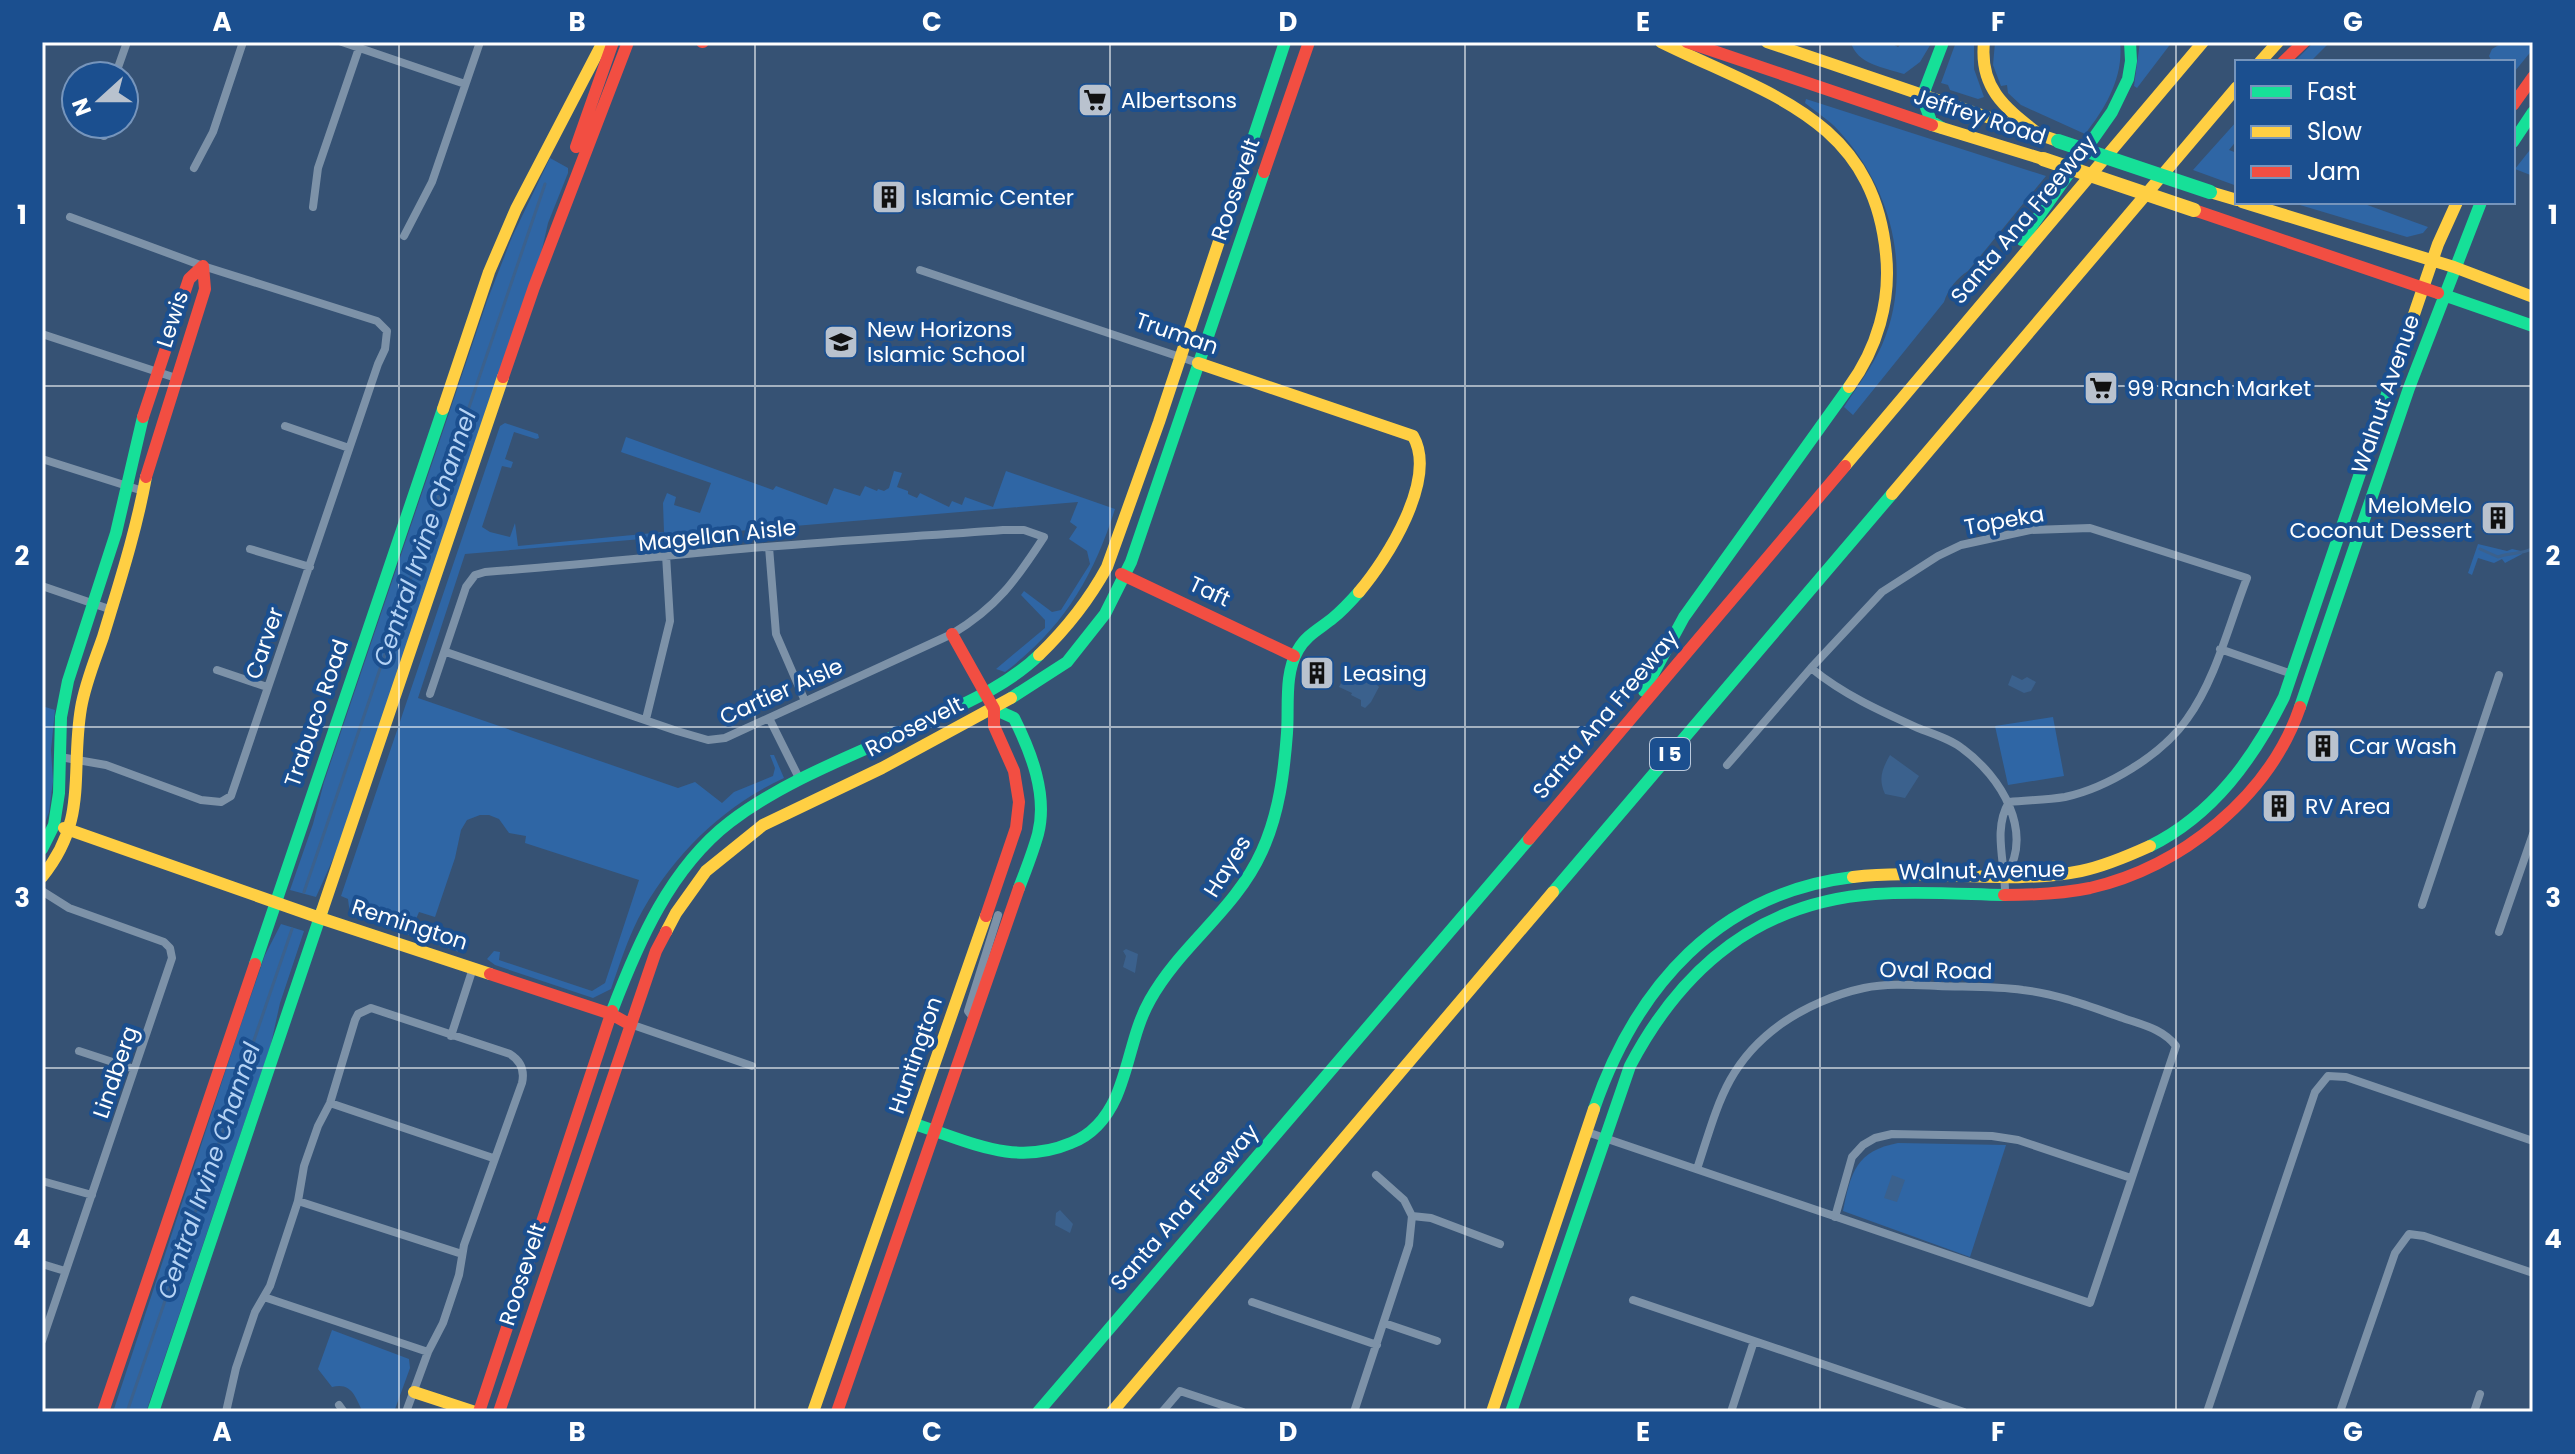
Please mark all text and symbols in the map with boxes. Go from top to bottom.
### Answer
text: A [212,4,232,40]
text: B [568,4,586,40]
text: C [922,4,942,40]
text: D [1279,4,1298,40]
text: E [1636,4,1650,40]
text: F [1991,4,2005,40]
text: G [2343,4,2363,40]
north arrow [60,60,140,140]
legend [2235,60,2515,204]
text: Fast [2307,75,2357,108]
supermarket icon: Albertsons [1076,81,1114,119]
street label: Jeffrey Road [1910,81,2050,152]
place label: Albertsons [1121,85,1237,116]
text: N [64,94,99,120]
text: Slow [2307,115,2362,148]
street label: Santa Ana Freeway [1943,128,2104,311]
street label: Roosevelt [1204,134,1267,244]
text: Jam [2307,155,2361,188]
building icon: Islamic Center [870,178,908,216]
place label: Islamic Center [915,182,1074,213]
text: 1 [17,197,27,233]
text: 1 [2548,197,2558,233]
street label: Lewis [149,287,196,352]
street label: Truman [1131,305,1222,362]
street label: Walnut Avenue [2344,310,2427,478]
place label: New Horizons Islamic School [867,314,1025,370]
school or university icon: New Horizons Islamic School [822,323,860,361]
supermarket icon: 99 Ranch Market [2082,369,2120,407]
place label: 99 Ranch Market [2127,373,2311,404]
water label: Central Irvine Channel [365,405,484,670]
place label: MeloMelo Coconut Dessert [2289,490,2472,546]
street label: Topeka [1962,498,2047,543]
building icon: MeloMelo Coconut Dessert [2479,499,2517,537]
street label: Magellan Aisle [636,512,798,559]
text: 2 [15,538,30,574]
text: 2 [2546,538,2561,574]
street label: Taft [1184,569,1235,614]
street label: Carver [238,603,291,683]
street label: Santa Ana Freeway [1525,623,1686,806]
street label: Trabuco Road [277,635,356,791]
street label: Cartier Aisle [715,650,848,732]
building icon: Leasing [1298,654,1336,692]
place label: Leasing [1343,658,1427,689]
street label: Roosevelt [860,689,969,764]
building icon: Car Wash [2304,727,2342,765]
place label: Car Wash [2349,731,2457,762]
road number: I 5 [1650,738,1690,770]
building icon: RV Area [2260,787,2298,825]
place label: RV Area [2305,791,2391,822]
street label: Hayes [1196,829,1258,903]
street label: Walnut Avenue [1899,854,2065,887]
text: 3 [14,880,30,916]
text: 3 [2545,880,2561,916]
street label: Remington [348,891,472,958]
street label: Oval Road [1879,954,1993,987]
street label: Huntington [881,992,950,1118]
street label: Lindberg [85,1022,146,1122]
water label: Central Irvine Channel [149,1038,268,1303]
street label: Santa Ana Freeway [1103,1117,1266,1298]
street label: Roosevelt [491,1219,554,1329]
text: 4 [13,1221,31,1257]
text: 4 [2544,1221,2562,1257]
text: A [212,1414,232,1450]
text: B [568,1414,586,1450]
text: C [922,1414,942,1450]
text: D [1279,1414,1298,1450]
text: E [1636,1414,1650,1450]
text: F [1991,1414,2005,1450]
text: G [2343,1414,2363,1450]

